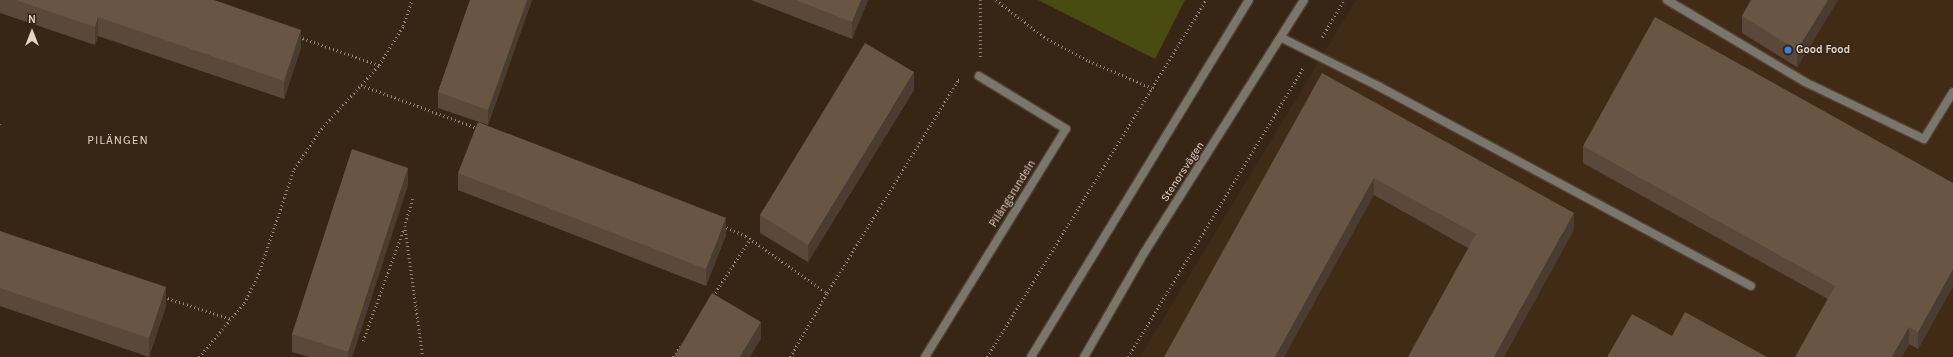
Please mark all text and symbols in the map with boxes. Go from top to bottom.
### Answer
north arrow [12,12,52,52]
text: N [28,13,36,26]
place label: Good Food [1796,43,1850,57]
marker: Good Food [1783,45,1793,55]
district label: PILÄNGEN [87,134,149,148]
street label: Stenorsvägen [1159,140,1207,204]
street label: Pilängsrundeln [987,158,1039,230]

